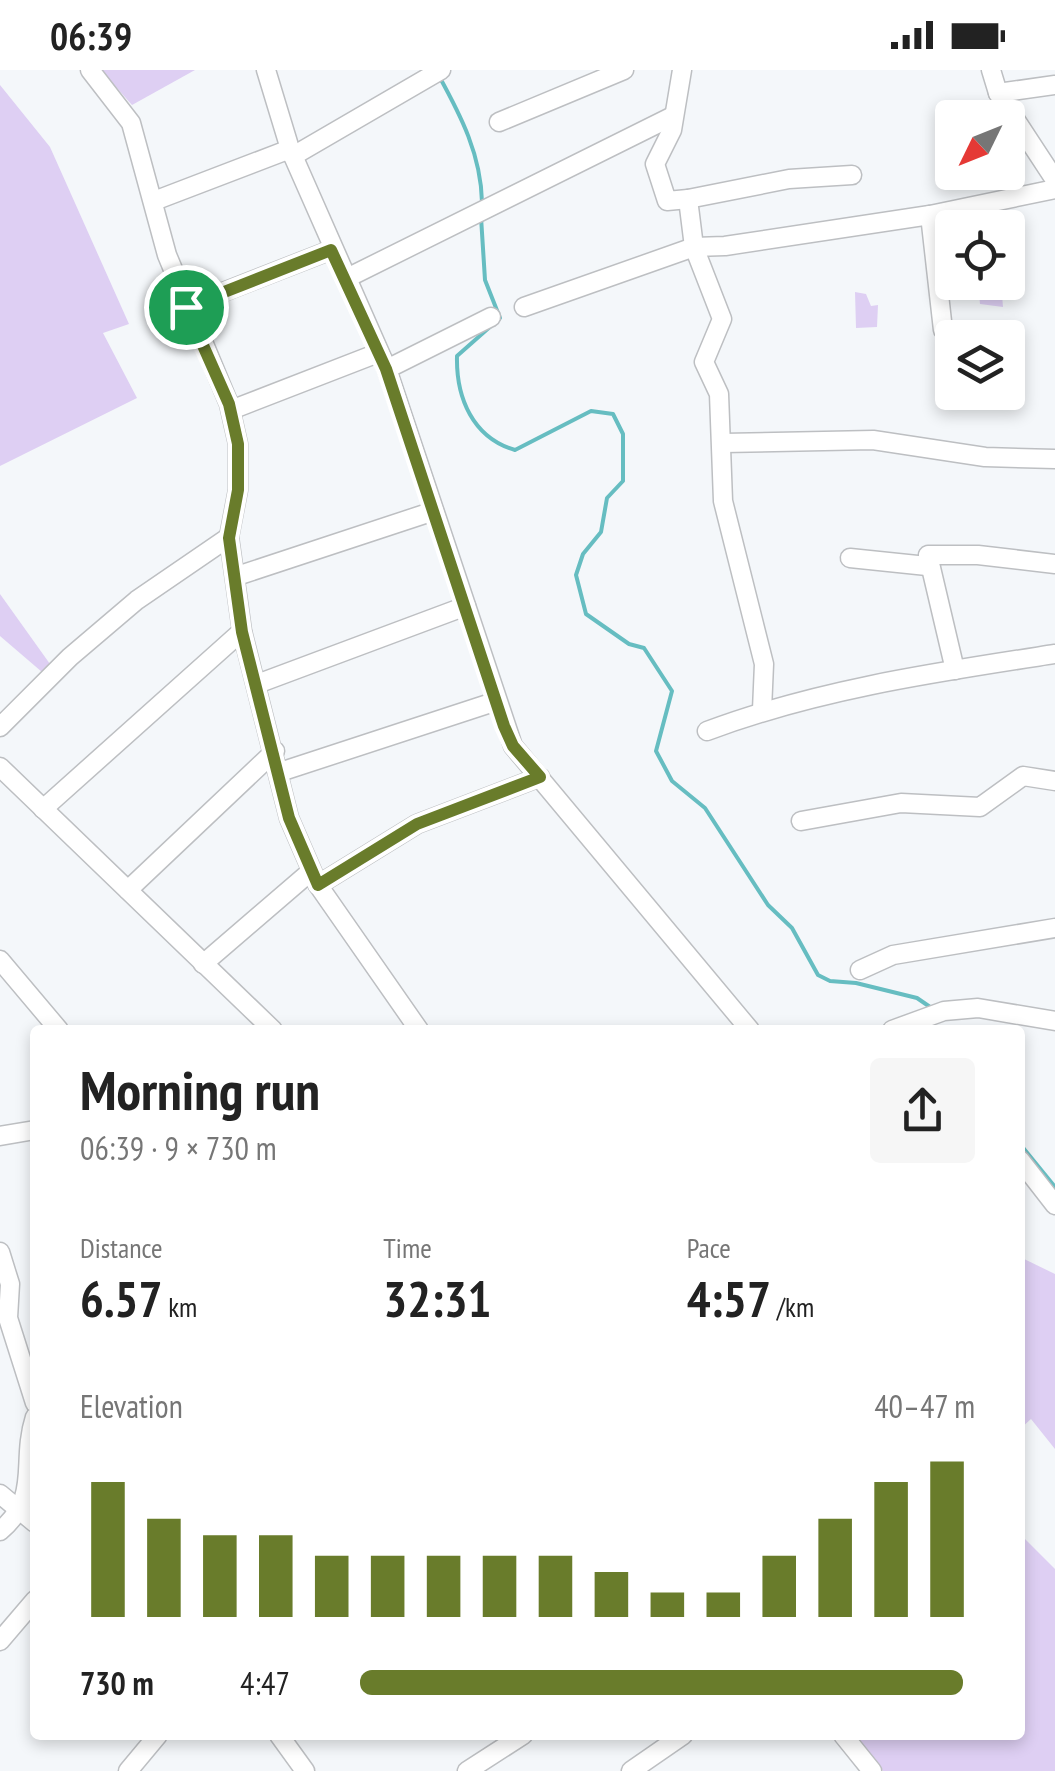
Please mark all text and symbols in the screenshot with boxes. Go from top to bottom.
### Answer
text: 06:39 [50,11,132,60]
north arrow [935,100,1025,190]
map controls [935,100,1025,410]
button: locate [935,210,1025,300]
pin [144,265,229,350]
icon: arrive [159,280,214,335]
button: layers [935,320,1025,410]
text: Morning run [80,1054,320,1125]
button: share [870,1058,975,1163]
text: 06:39 · 9 × 730 m [80,1127,277,1169]
text: Distance [80,1229,163,1266]
text: Time [383,1229,432,1266]
text: Pace [687,1229,731,1266]
text: 6.57 [80,1266,162,1331]
text: 32:31 [383,1266,491,1331]
text: 4:57 [687,1266,771,1331]
text: km [162,1288,197,1325]
text: /km [771,1288,814,1325]
text: Elevation [80,1385,183,1427]
text: 40–47 m [874,1385,975,1427]
text: 730 m [80,1662,154,1704]
text: 4:47 [240,1662,290,1704]

